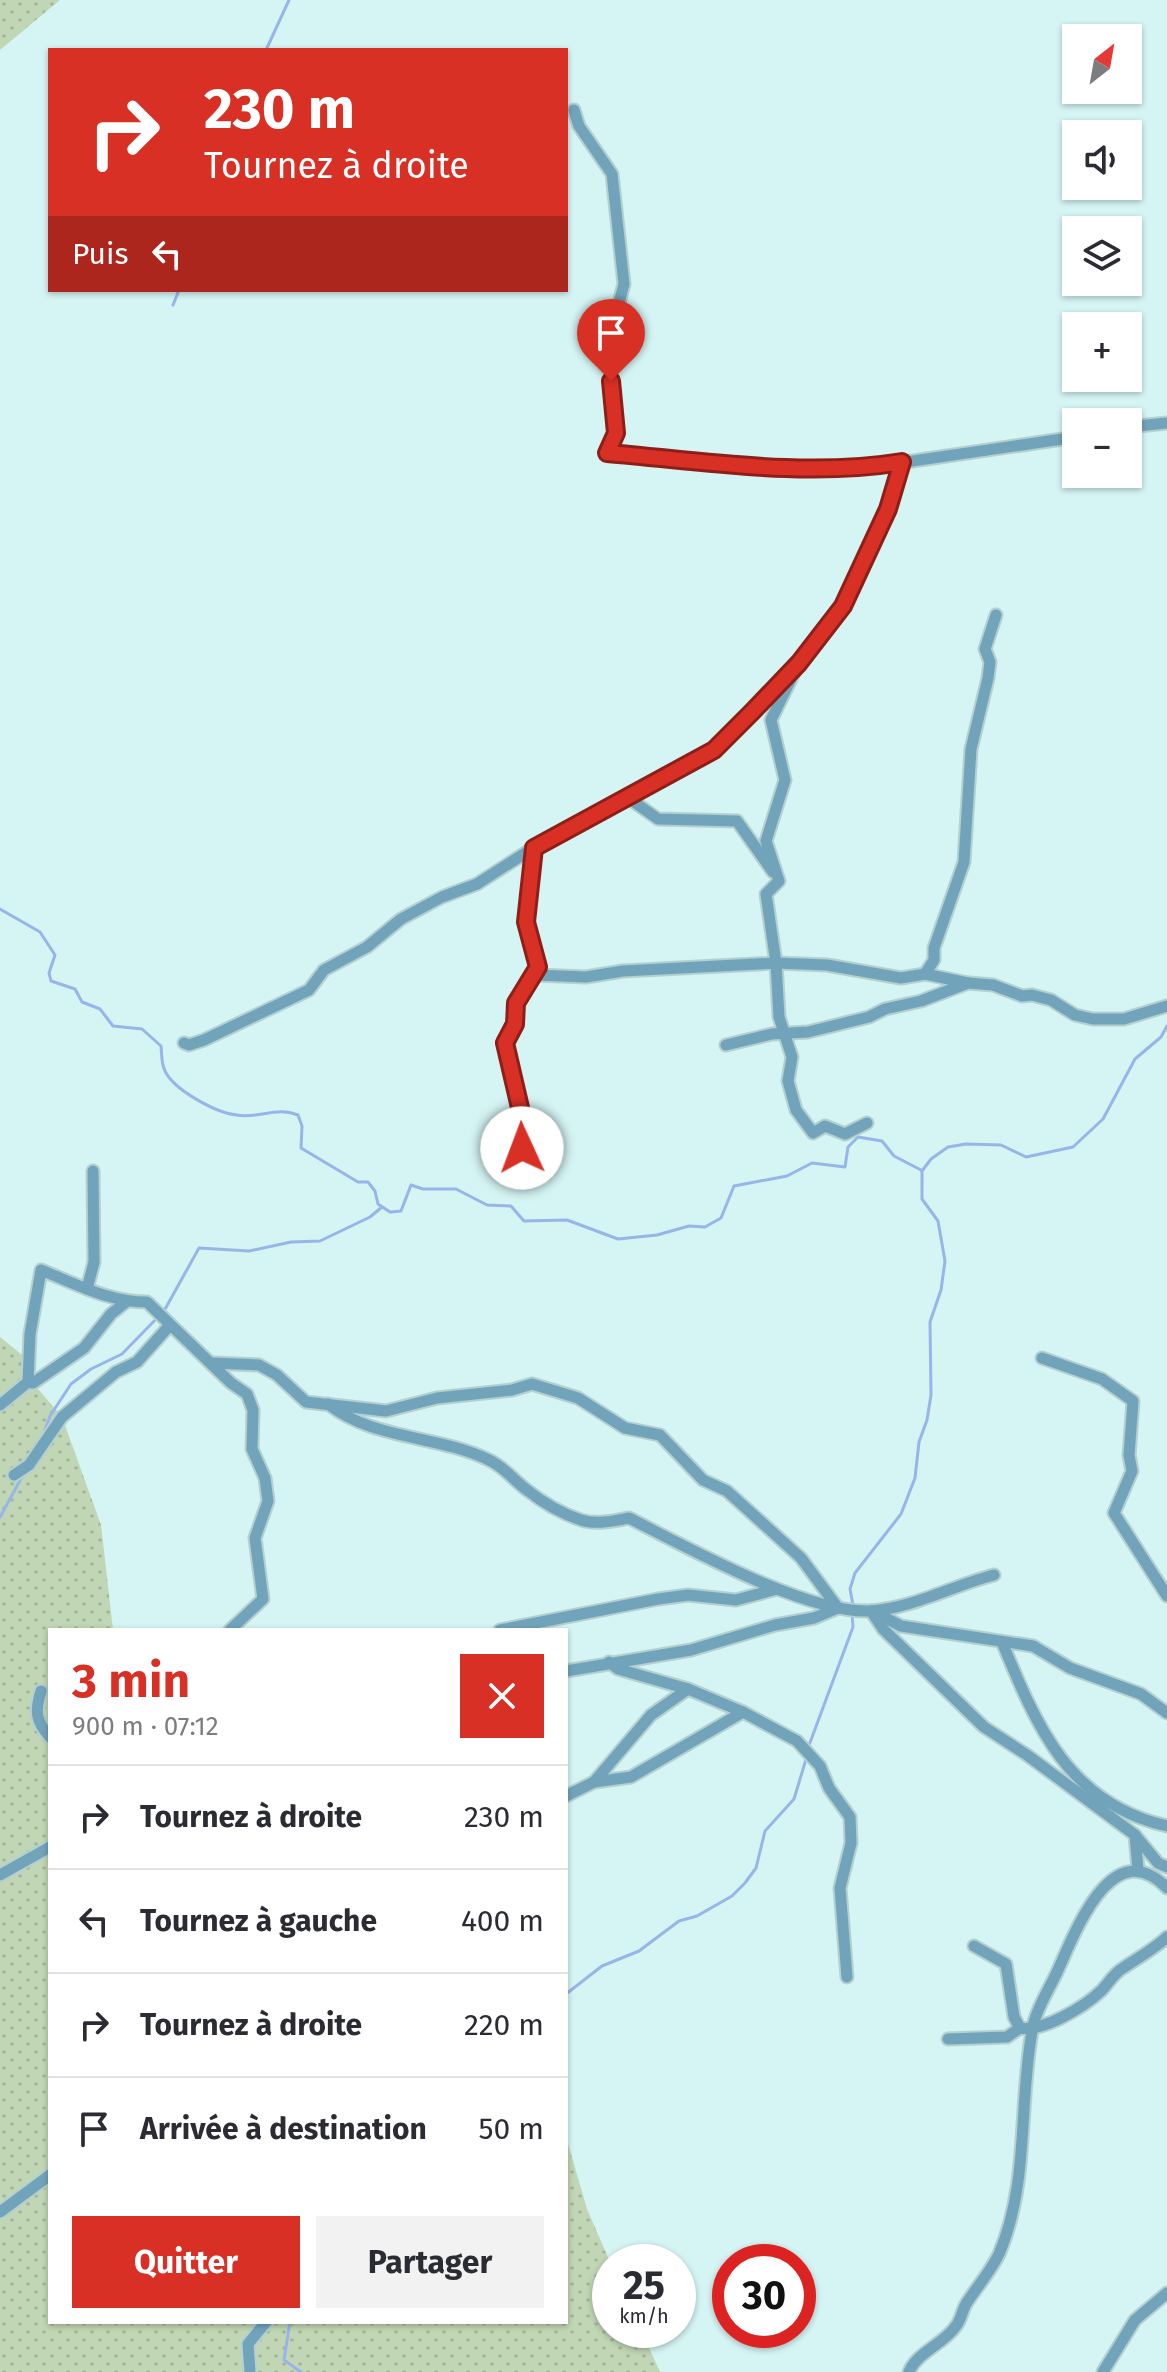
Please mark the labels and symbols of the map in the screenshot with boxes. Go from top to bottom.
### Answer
north arrow [1062,24,1142,104]
pin [577,299,645,381]
position arrow [480,1106,564,1190]
speed limit sign: 30 [712,2244,816,2348]

